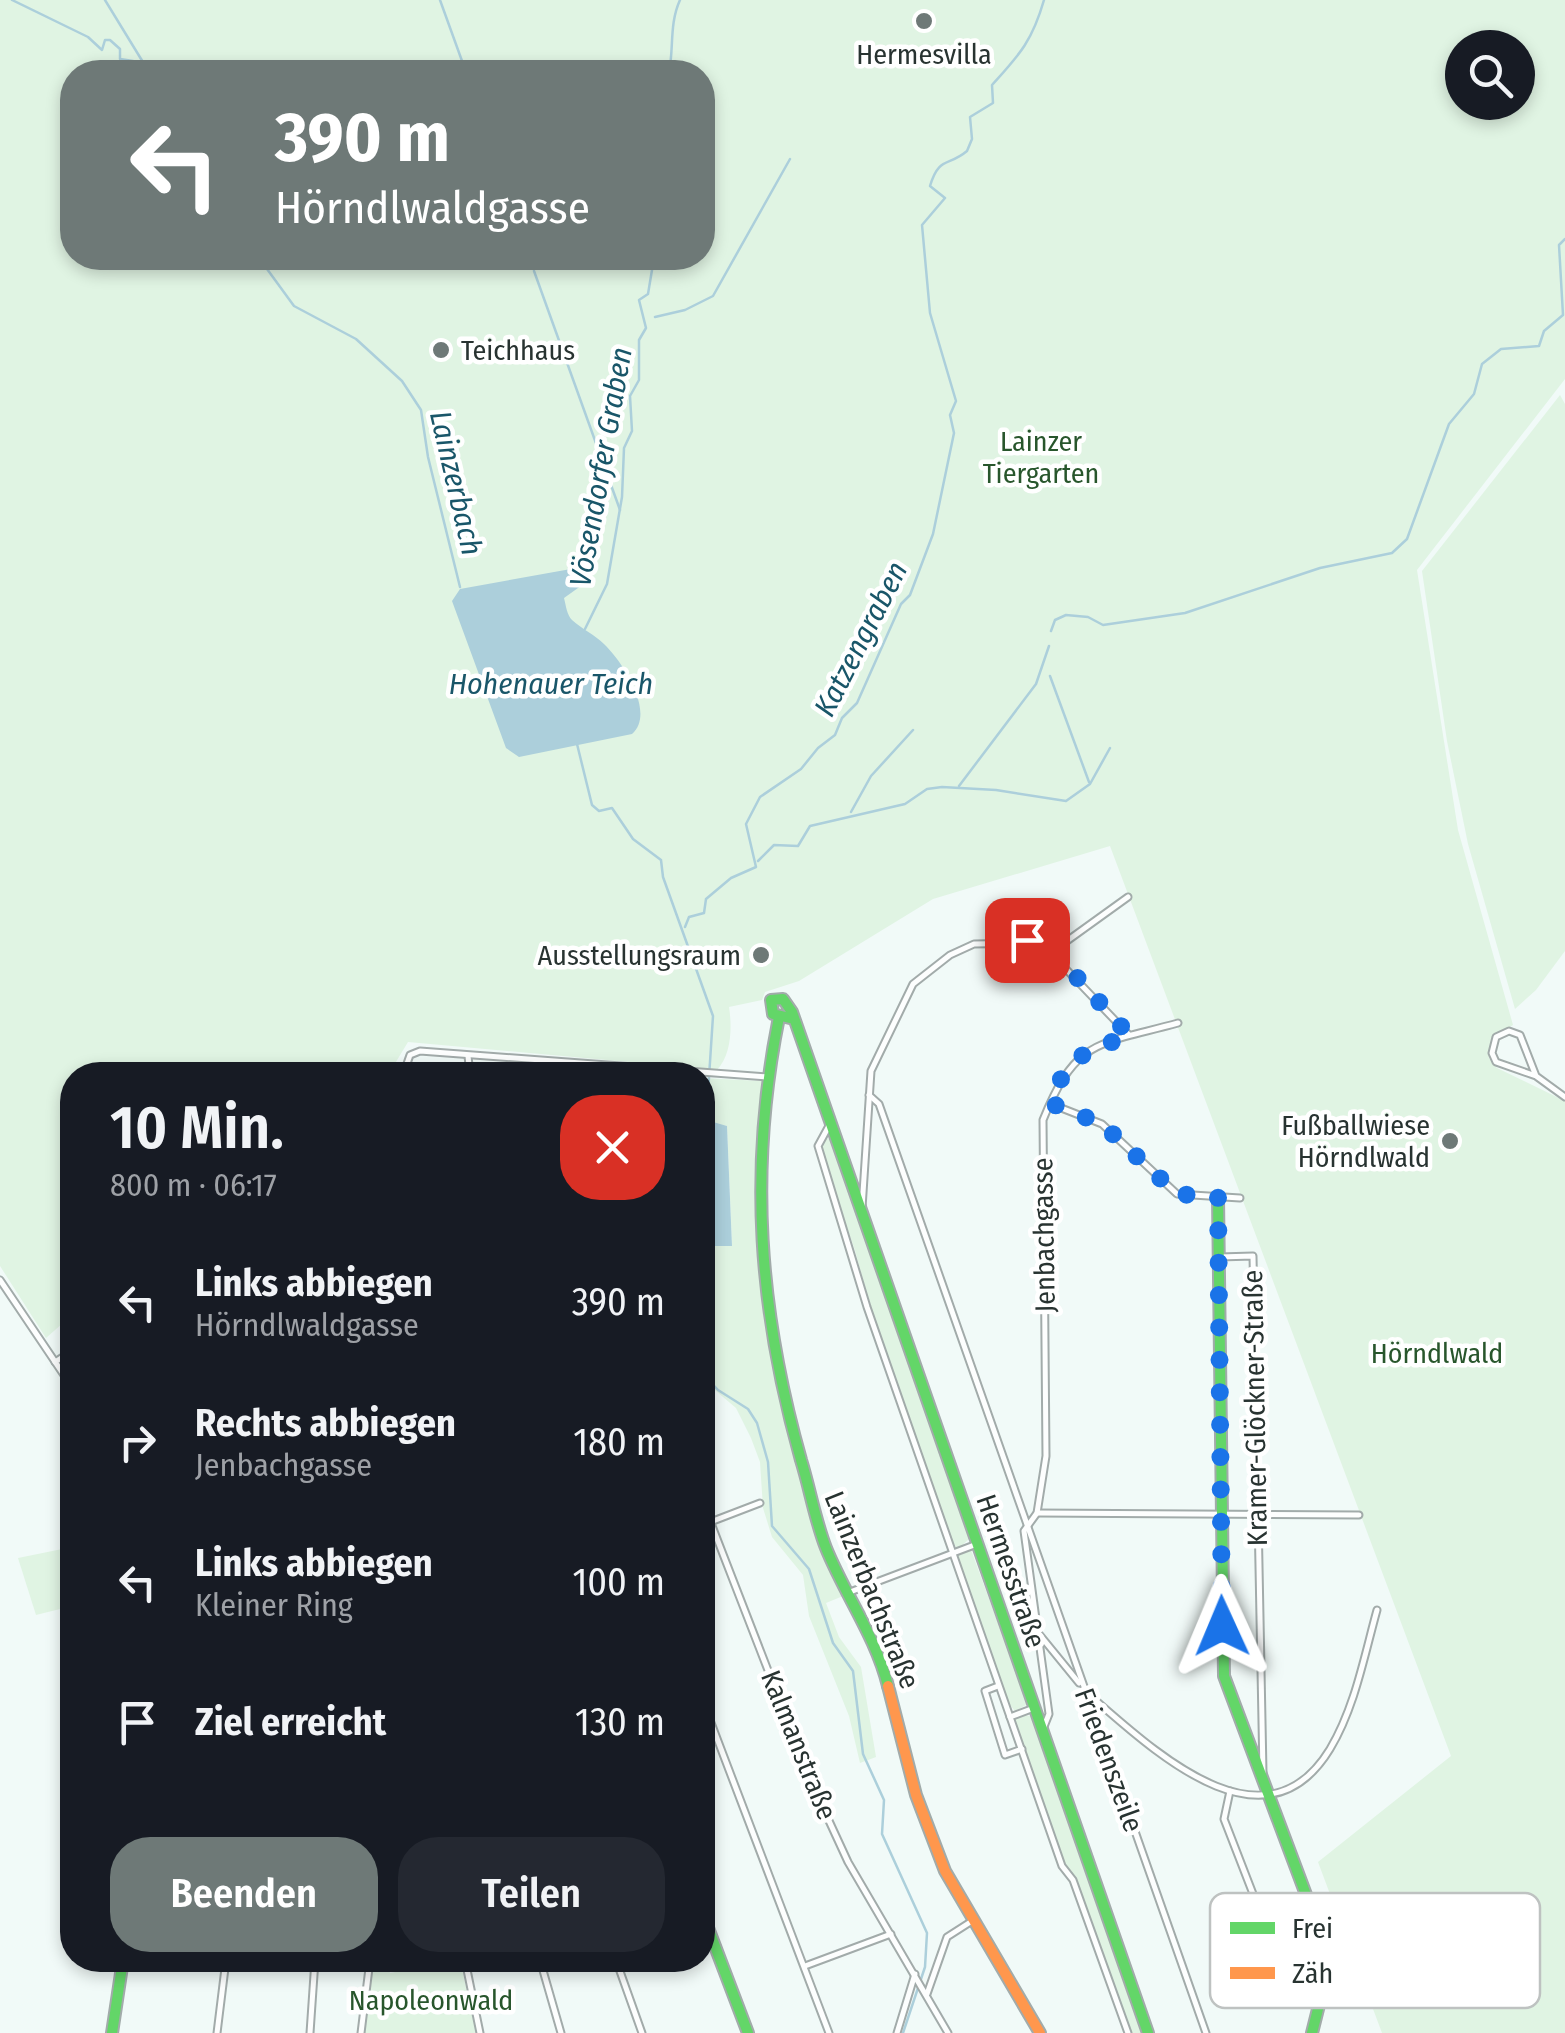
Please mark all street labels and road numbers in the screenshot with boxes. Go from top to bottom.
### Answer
street label: Jenbachgasse [1026,1157,1062,1313]
street label: Kramer-Glöckner-Straße [1236,1270,1274,1546]
street label: Lainzerbachstraße [817,1487,927,1693]
street label: Hermesstraße [969,1490,1053,1652]
street label: Kalmanstraße [754,1666,844,1824]
street label: Friedenszeile [1068,1684,1150,1836]

